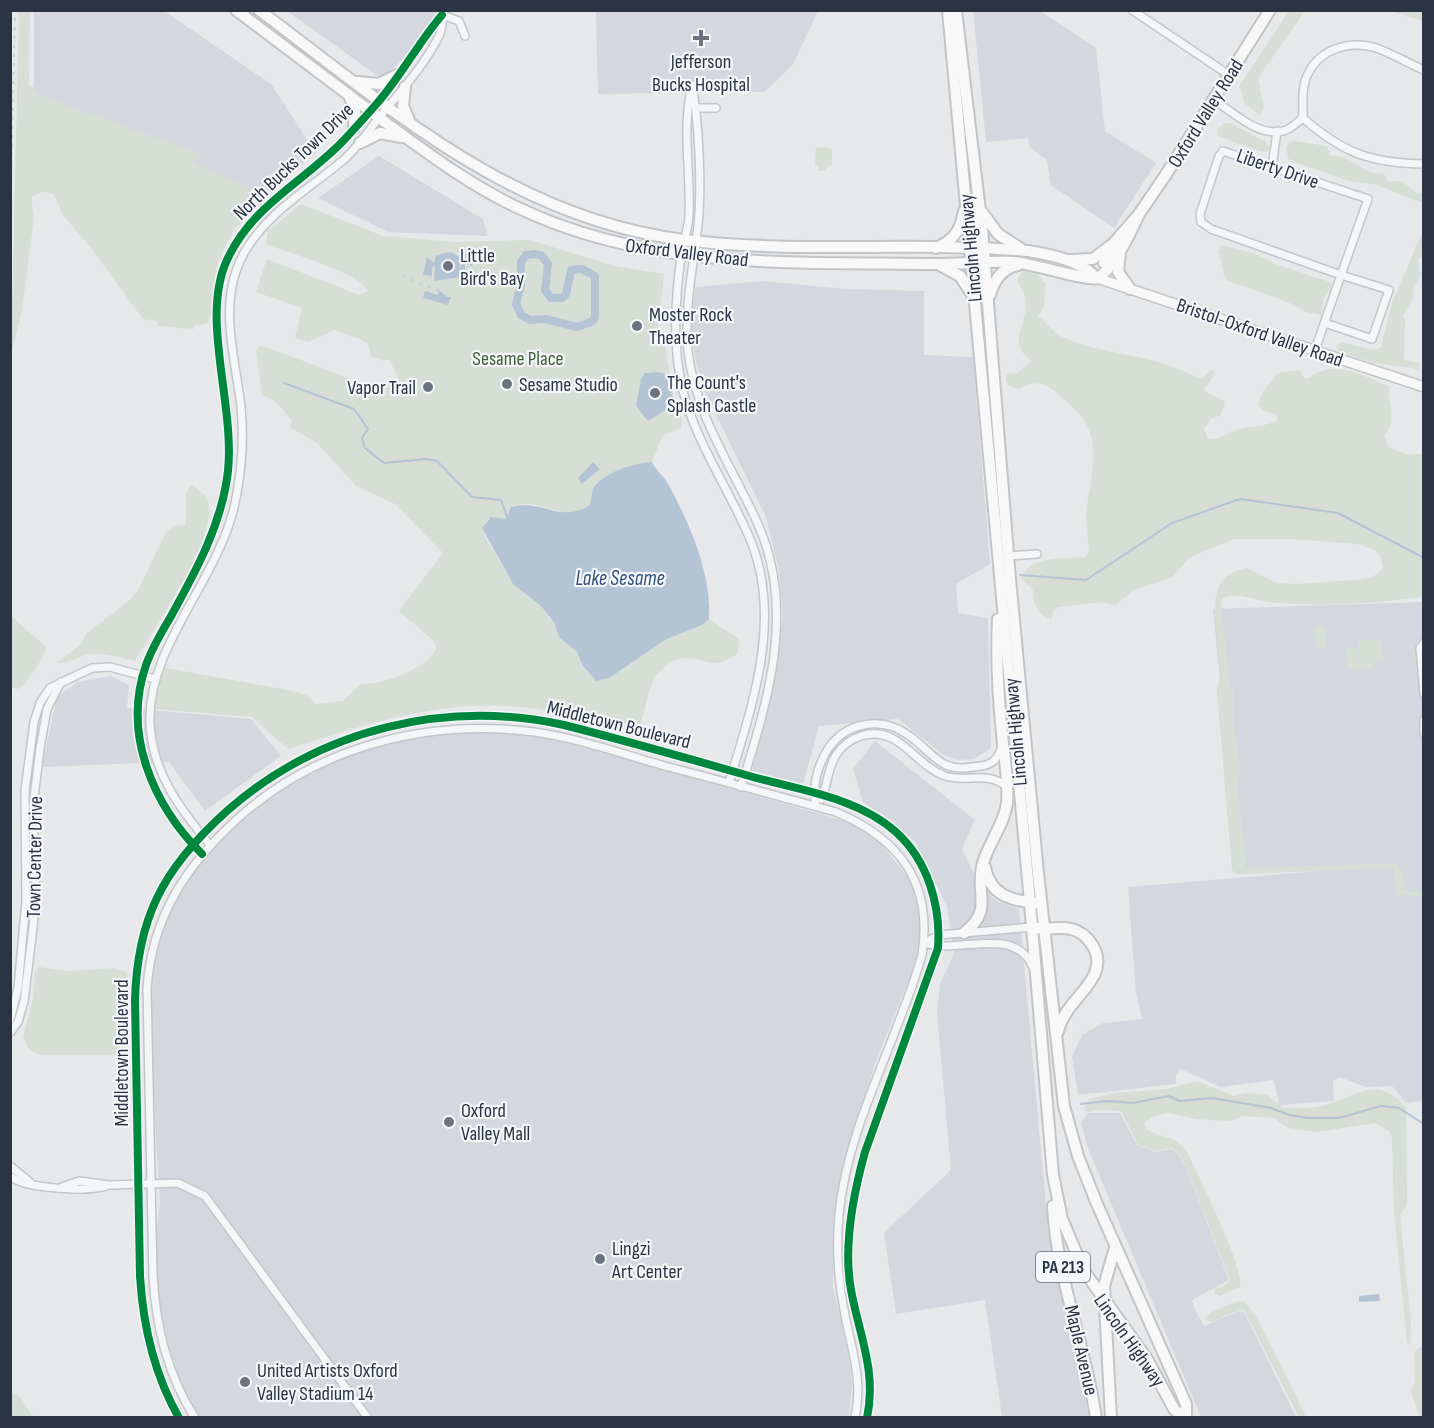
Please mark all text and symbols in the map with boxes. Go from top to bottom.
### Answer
marker: Jefferson Bucks Hospital [692,29,710,47]
place label: Jefferson Bucks Hospital [652,50,750,97]
street label: Oxford Valley Road [1163,55,1249,172]
street label: North Bucks Town Drive [228,98,359,225]
street label: Liberty Drive [1233,144,1322,194]
street label: Lincoln Highway [954,193,988,303]
street label: Oxford Valley Road [624,234,750,272]
place label: Little Bird's Bay [460,244,524,291]
marker: Little Bird's Bay [441,259,455,273]
street label: Bristol-Oxford Valley Road [1173,293,1346,373]
place label: Moster Rock Theater [649,303,733,350]
marker: Moster Rock Theater [630,319,644,333]
park label: Sesame Place [472,347,564,371]
place label: The Count's Splash Castle [667,371,756,418]
place label: Sesame Studio [519,373,618,397]
place label: Vapor Trail [347,376,416,400]
marker: Sesame Studio [500,377,514,391]
marker: Vapor Trail [421,380,435,394]
marker: The Count's Splash Castle [648,386,662,400]
water label: Lake Sesame [575,566,665,591]
street label: Lincoln Highway [999,677,1033,787]
street label: Middletown Boulevard [544,696,693,754]
street label: Town Center Drive [22,796,48,918]
street label: Middletown Boulevard [110,979,134,1127]
place label: Oxford Valley Mall [461,1099,530,1146]
marker: Oxford Valley Mall [442,1115,456,1129]
place label: Lingzi Art Center [611,1237,682,1284]
marker: Lingzi Art Center [593,1252,607,1266]
road number: PA 213 [1036,1252,1090,1282]
street label: Lincoln Highway [1088,1289,1170,1392]
street label: Maple Avenue [1059,1303,1103,1398]
place label: United Artists Oxford Valley Stadium 14 [257,1359,398,1406]
marker: United Artists Oxford Valley Stadium 14 [238,1375,252,1389]

